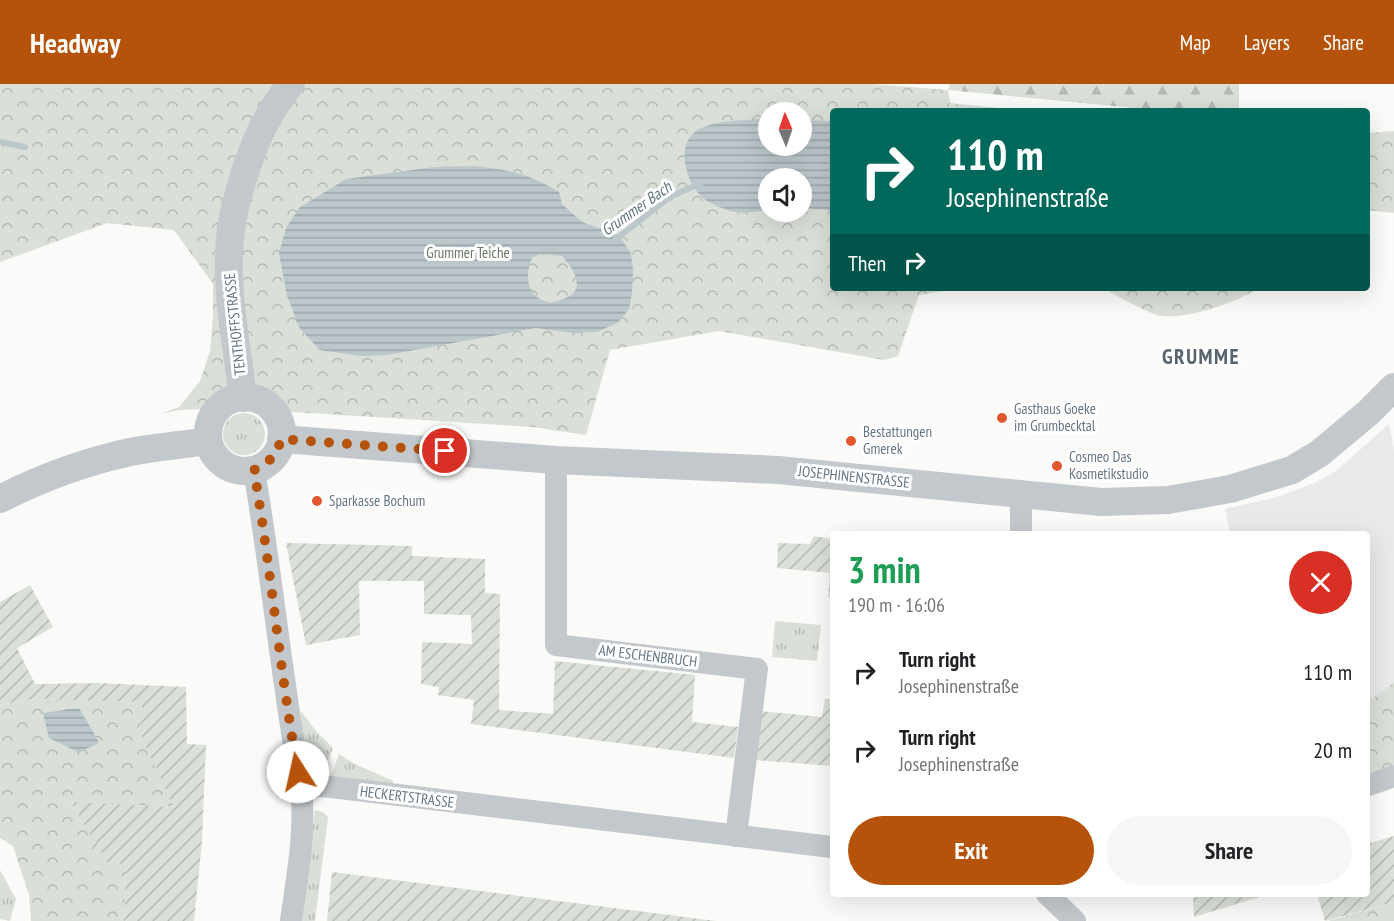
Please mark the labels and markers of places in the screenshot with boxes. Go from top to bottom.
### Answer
place label: Gasthaus Goeke im Grumbecktal [1014,399,1096,435]
marker: Gasthaus Goeke im Grumbecktal [995,411,1009,425]
place label: Bestattungen Gmerek [863,422,932,458]
pin [419,425,470,476]
marker: Bestattungen Gmerek [844,434,858,448]
place label: Cosmeo Das Kosmetikstudio [1069,447,1148,483]
marker: Cosmeo Das Kosmetikstudio [1050,459,1064,473]
place label: Sparkasse Bochum [329,491,425,510]
marker: Sparkasse Bochum [310,494,324,508]

